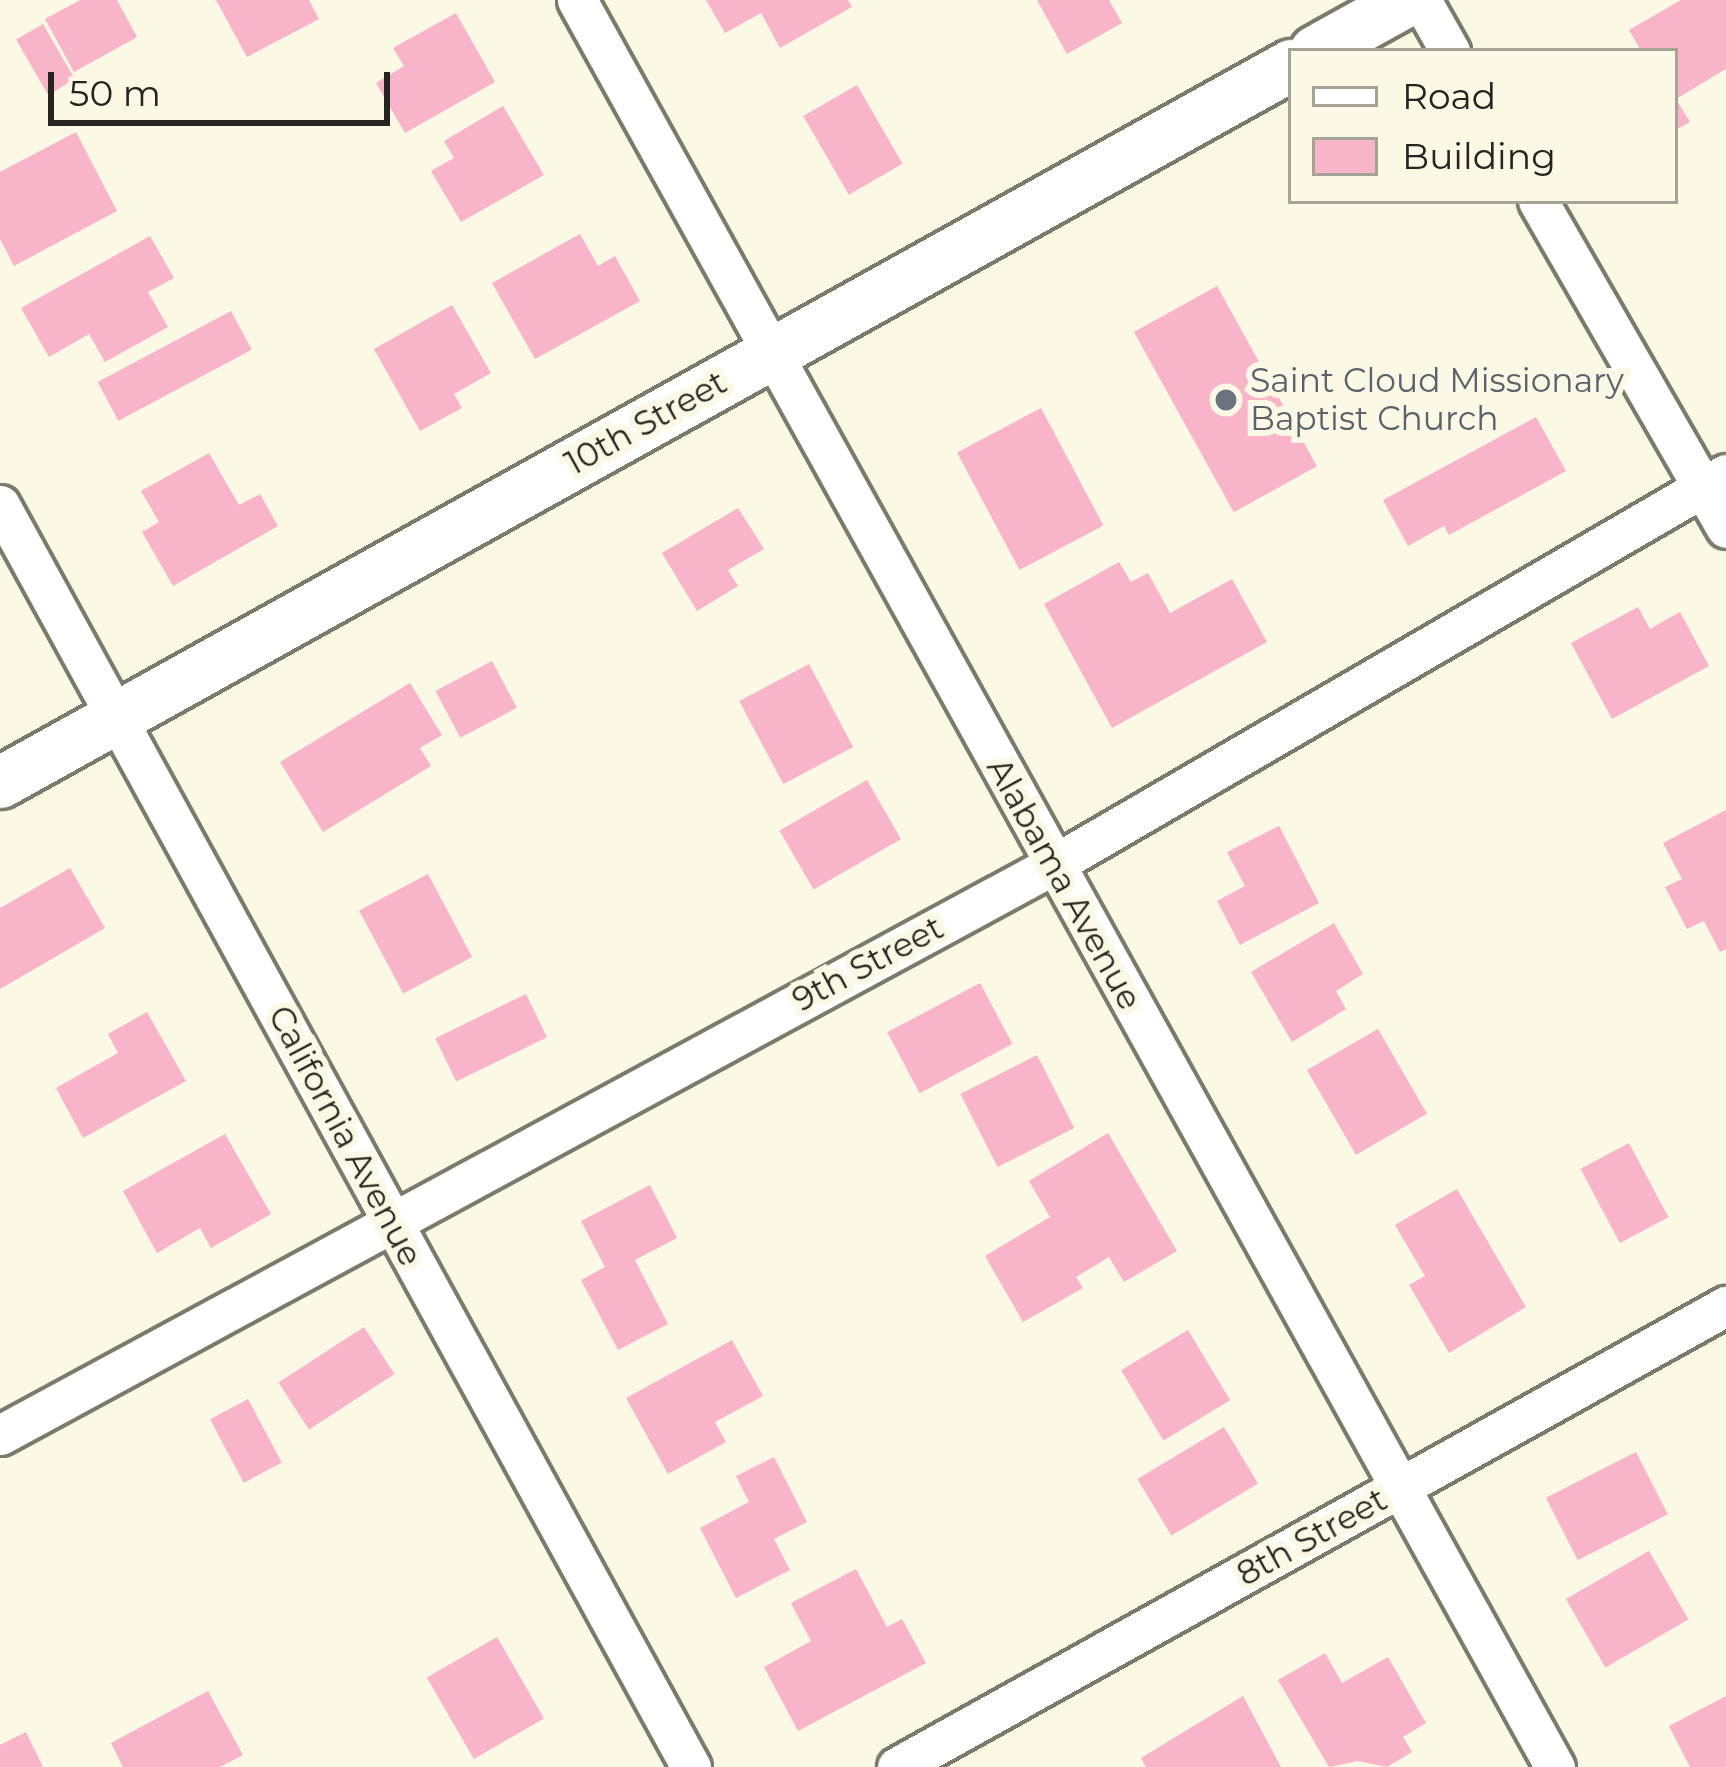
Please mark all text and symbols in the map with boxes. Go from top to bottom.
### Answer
scale bar [54,48,396,122]
legend [1288,48,1678,204]
text: 50 m [69,71,161,115]
text: Road [1402,74,1496,118]
text: Building [1402,134,1556,178]
place label: Saint Cloud Missionary Baptist Church [1250,361,1624,439]
street label: 10th Street [558,362,734,484]
marker: Saint Cloud Missionary Baptist Church [1213,387,1239,413]
street label: Alabama Avenue [978,751,1150,1017]
street label: 9th Street [786,908,950,1020]
street label: California Avenue [260,999,430,1273]
street label: 8th Street [1230,1480,1394,1594]

